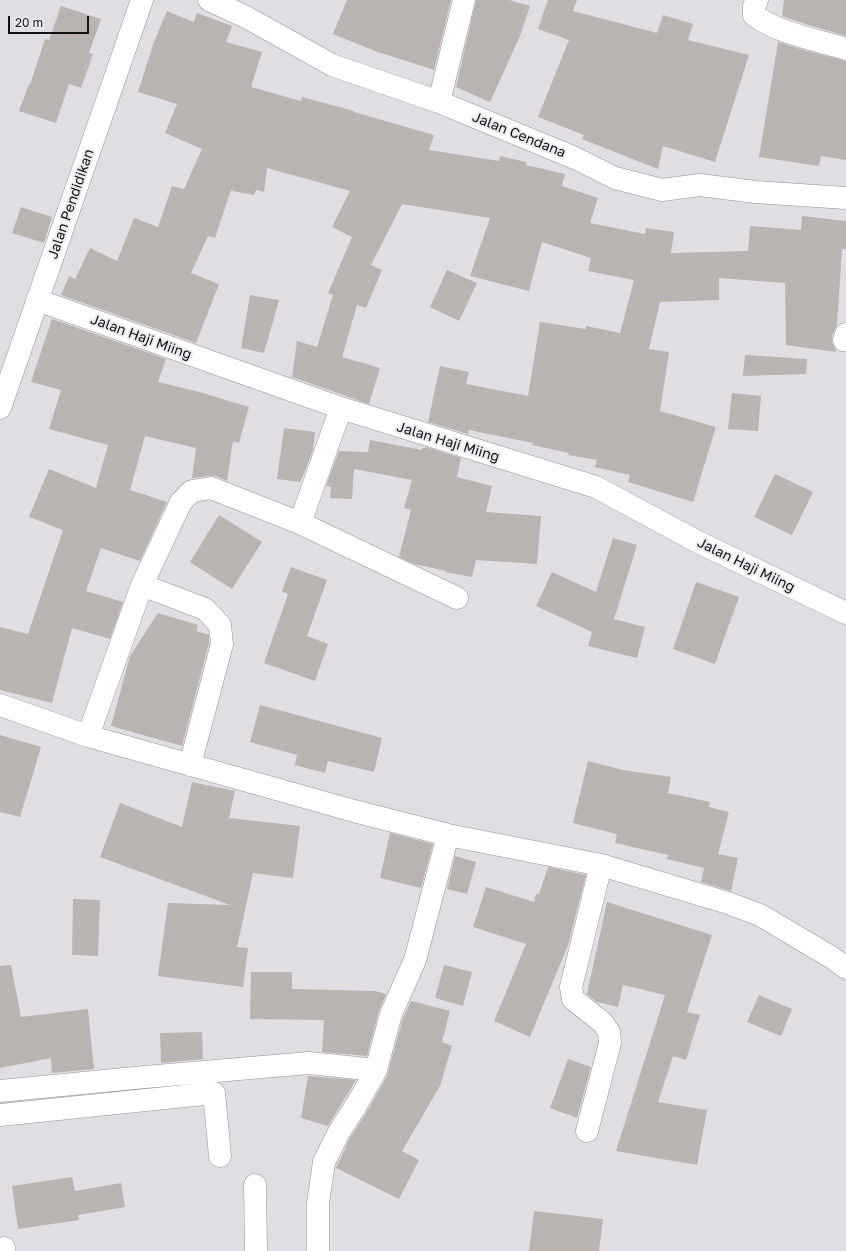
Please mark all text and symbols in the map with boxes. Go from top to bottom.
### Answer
scale bar [10,8,91,34]
text: 20 m [15,15,43,30]
street label: Jalan Cendana [470,109,568,161]
street label: Jalan Pendidikan [44,147,98,261]
street label: Jalan Haji Miing [88,311,194,363]
street label: Jalan Haji Miing [395,418,501,466]
street label: Jalan Haji Miing [694,534,798,596]

